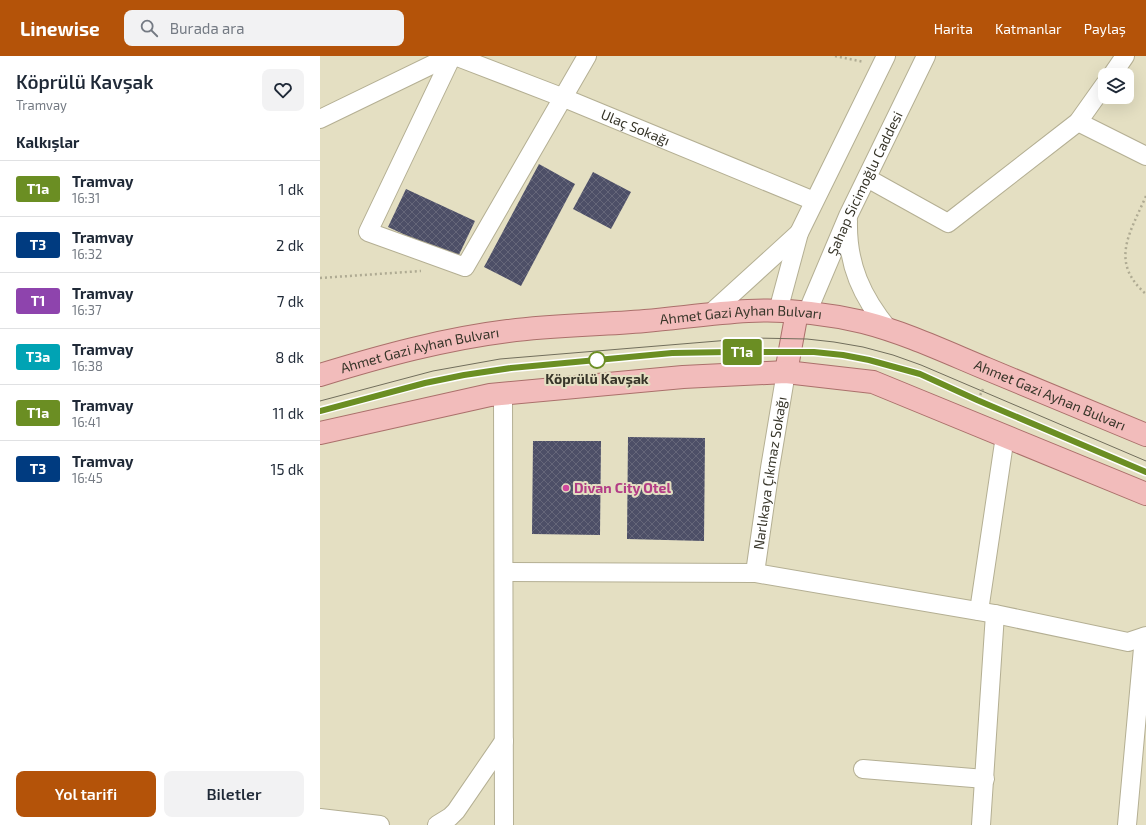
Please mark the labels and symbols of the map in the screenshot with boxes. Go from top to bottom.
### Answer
street label: Ulaç Sokağı [599,105,673,149]
street label: Şahap Sicimoğlu Caddesi [823,108,906,258]
street label: Ahmet Gazi Ayhan Bulvarı [659,301,823,328]
street label: Ahmet Gazi Ayhan Bulvarı [338,323,500,376]
line badge: T1a [719,339,765,365]
marker: Köprülü Kavşak [588,351,606,369]
street label: Ahmet Gazi Ayhan Bulvarı [972,356,1129,434]
place label: Köprülü Kavşak [545,370,649,388]
street label: Narlıkaya Çıkmaz Sokağı [749,395,790,551]
place label: Divan City Otel [574,479,671,496]
marker: Divan City Otel [561,483,571,493]

